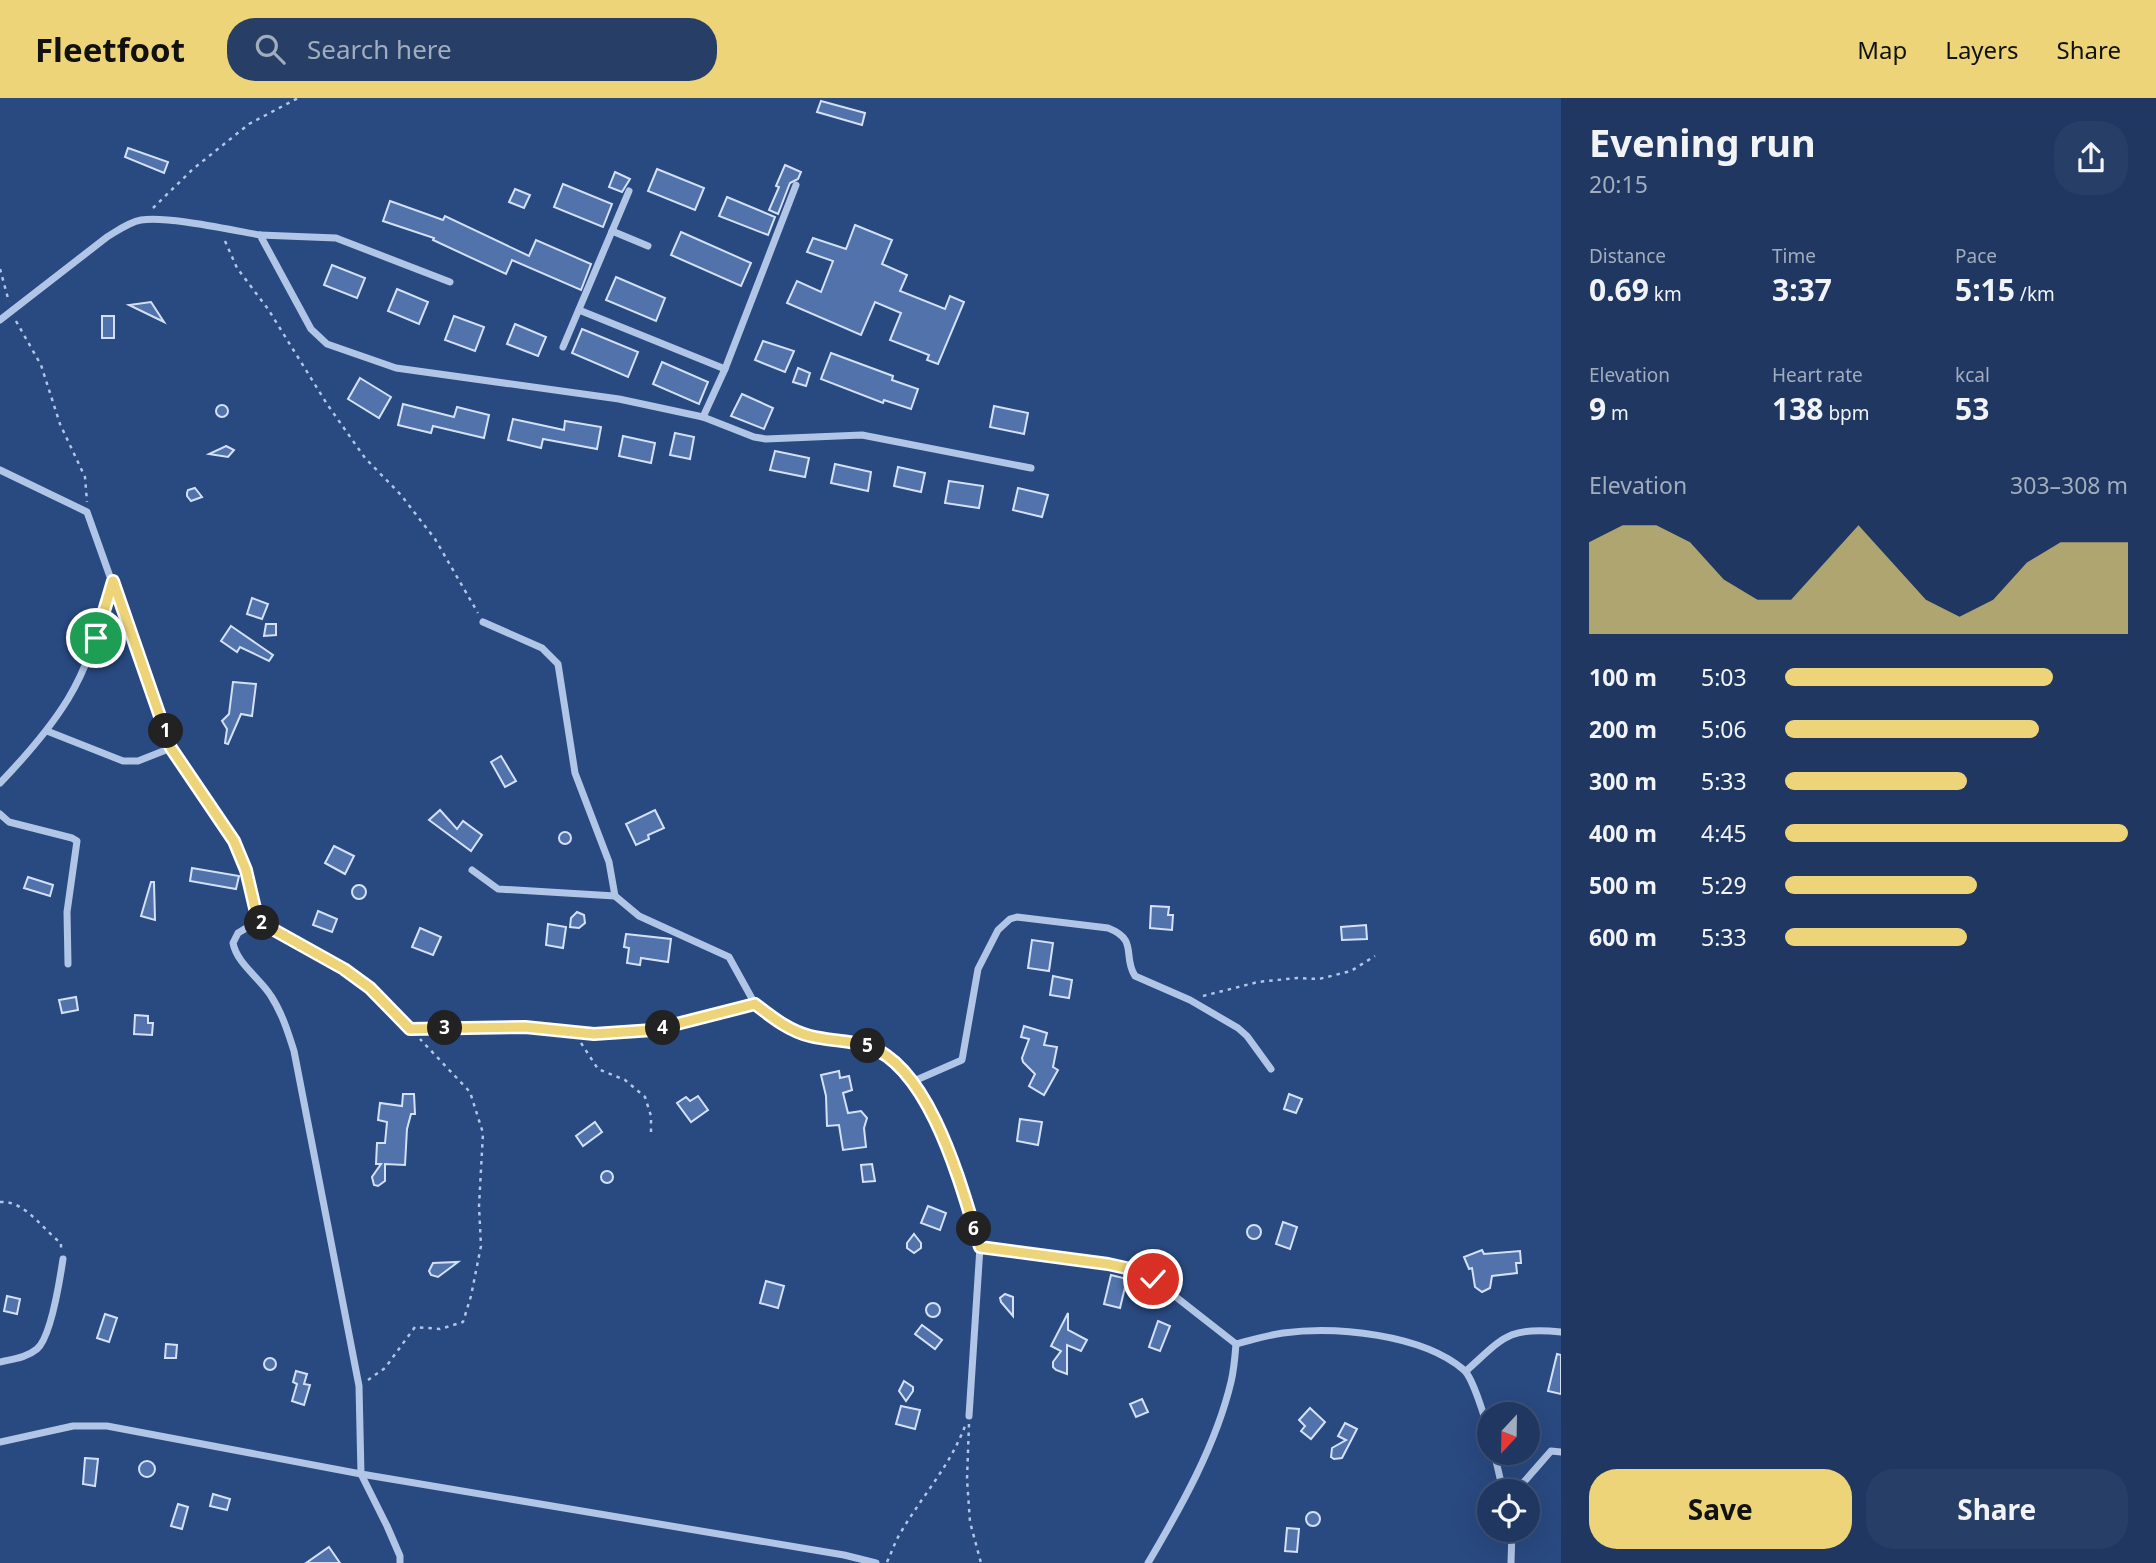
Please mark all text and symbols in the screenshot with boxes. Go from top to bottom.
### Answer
search box [227,18,717,81]
text: Fleetfoot [35,27,185,72]
icon: search [251,30,289,68]
text: Search here [307,31,452,67]
text: Map [1857,33,1907,66]
text: Layers [1945,33,2019,66]
text: Share [2057,33,2121,66]
text: Evening run [1589,116,1816,168]
button: share [2054,121,2128,195]
text: 20:15 [1589,168,1648,200]
text: Distance [1589,243,1666,269]
text: Time [1772,243,1816,269]
text: Pace [1955,243,1997,269]
text: 0.69 [1589,269,1649,310]
text: 3:37 [1772,269,1832,310]
text: 5:15 [1955,269,2015,310]
text: km [1649,281,1682,307]
text: /km [2015,281,2055,307]
text: Elevation [1589,362,1670,388]
text: Heart rate [1772,362,1863,388]
text: kcal [1955,362,1990,388]
text: 9 [1589,388,1606,429]
text: 138 [1772,388,1823,429]
text: 53 [1955,388,1989,429]
text: m [1606,400,1629,426]
text: bpm [1823,400,1870,426]
text: Elevation [1589,469,1687,501]
text: 303–308 m [2010,469,2128,501]
pin [66,608,126,668]
icon: arrive [77,619,115,657]
text: 100 m [1589,661,1657,693]
text: 5:03 [1701,661,1747,693]
text: 200 m [1589,713,1657,745]
text: 5:06 [1701,713,1747,745]
pin: 1 [148,714,184,748]
text: 1 [160,717,171,743]
text: 300 m [1589,765,1657,797]
text: 5:33 [1701,765,1747,797]
text: 400 m [1589,817,1657,849]
text: 4:45 [1701,817,1747,849]
text: 500 m [1589,869,1657,901]
text: 5:29 [1701,869,1747,901]
pin: 2 [244,906,280,940]
text: 2 [256,909,267,935]
text: 600 m [1589,921,1657,953]
text: 5:33 [1701,921,1747,953]
pin: 3 [428,1010,462,1046]
pin: 4 [646,1010,680,1046]
text: 3 [439,1014,450,1040]
text: 4 [657,1014,668,1040]
pin: 5 [850,1028,886,1063]
text: 5 [862,1032,873,1058]
pin: 6 [956,1212,992,1246]
text: 6 [968,1215,979,1241]
pin [1123,1249,1183,1309]
icon: check [1134,1260,1172,1298]
north arrow [1477,1402,1540,1465]
map controls [1477,1402,1540,1542]
button: Save [1589,1469,1852,1549]
button: Share [1866,1469,2128,1549]
button: locate [1477,1479,1540,1542]

